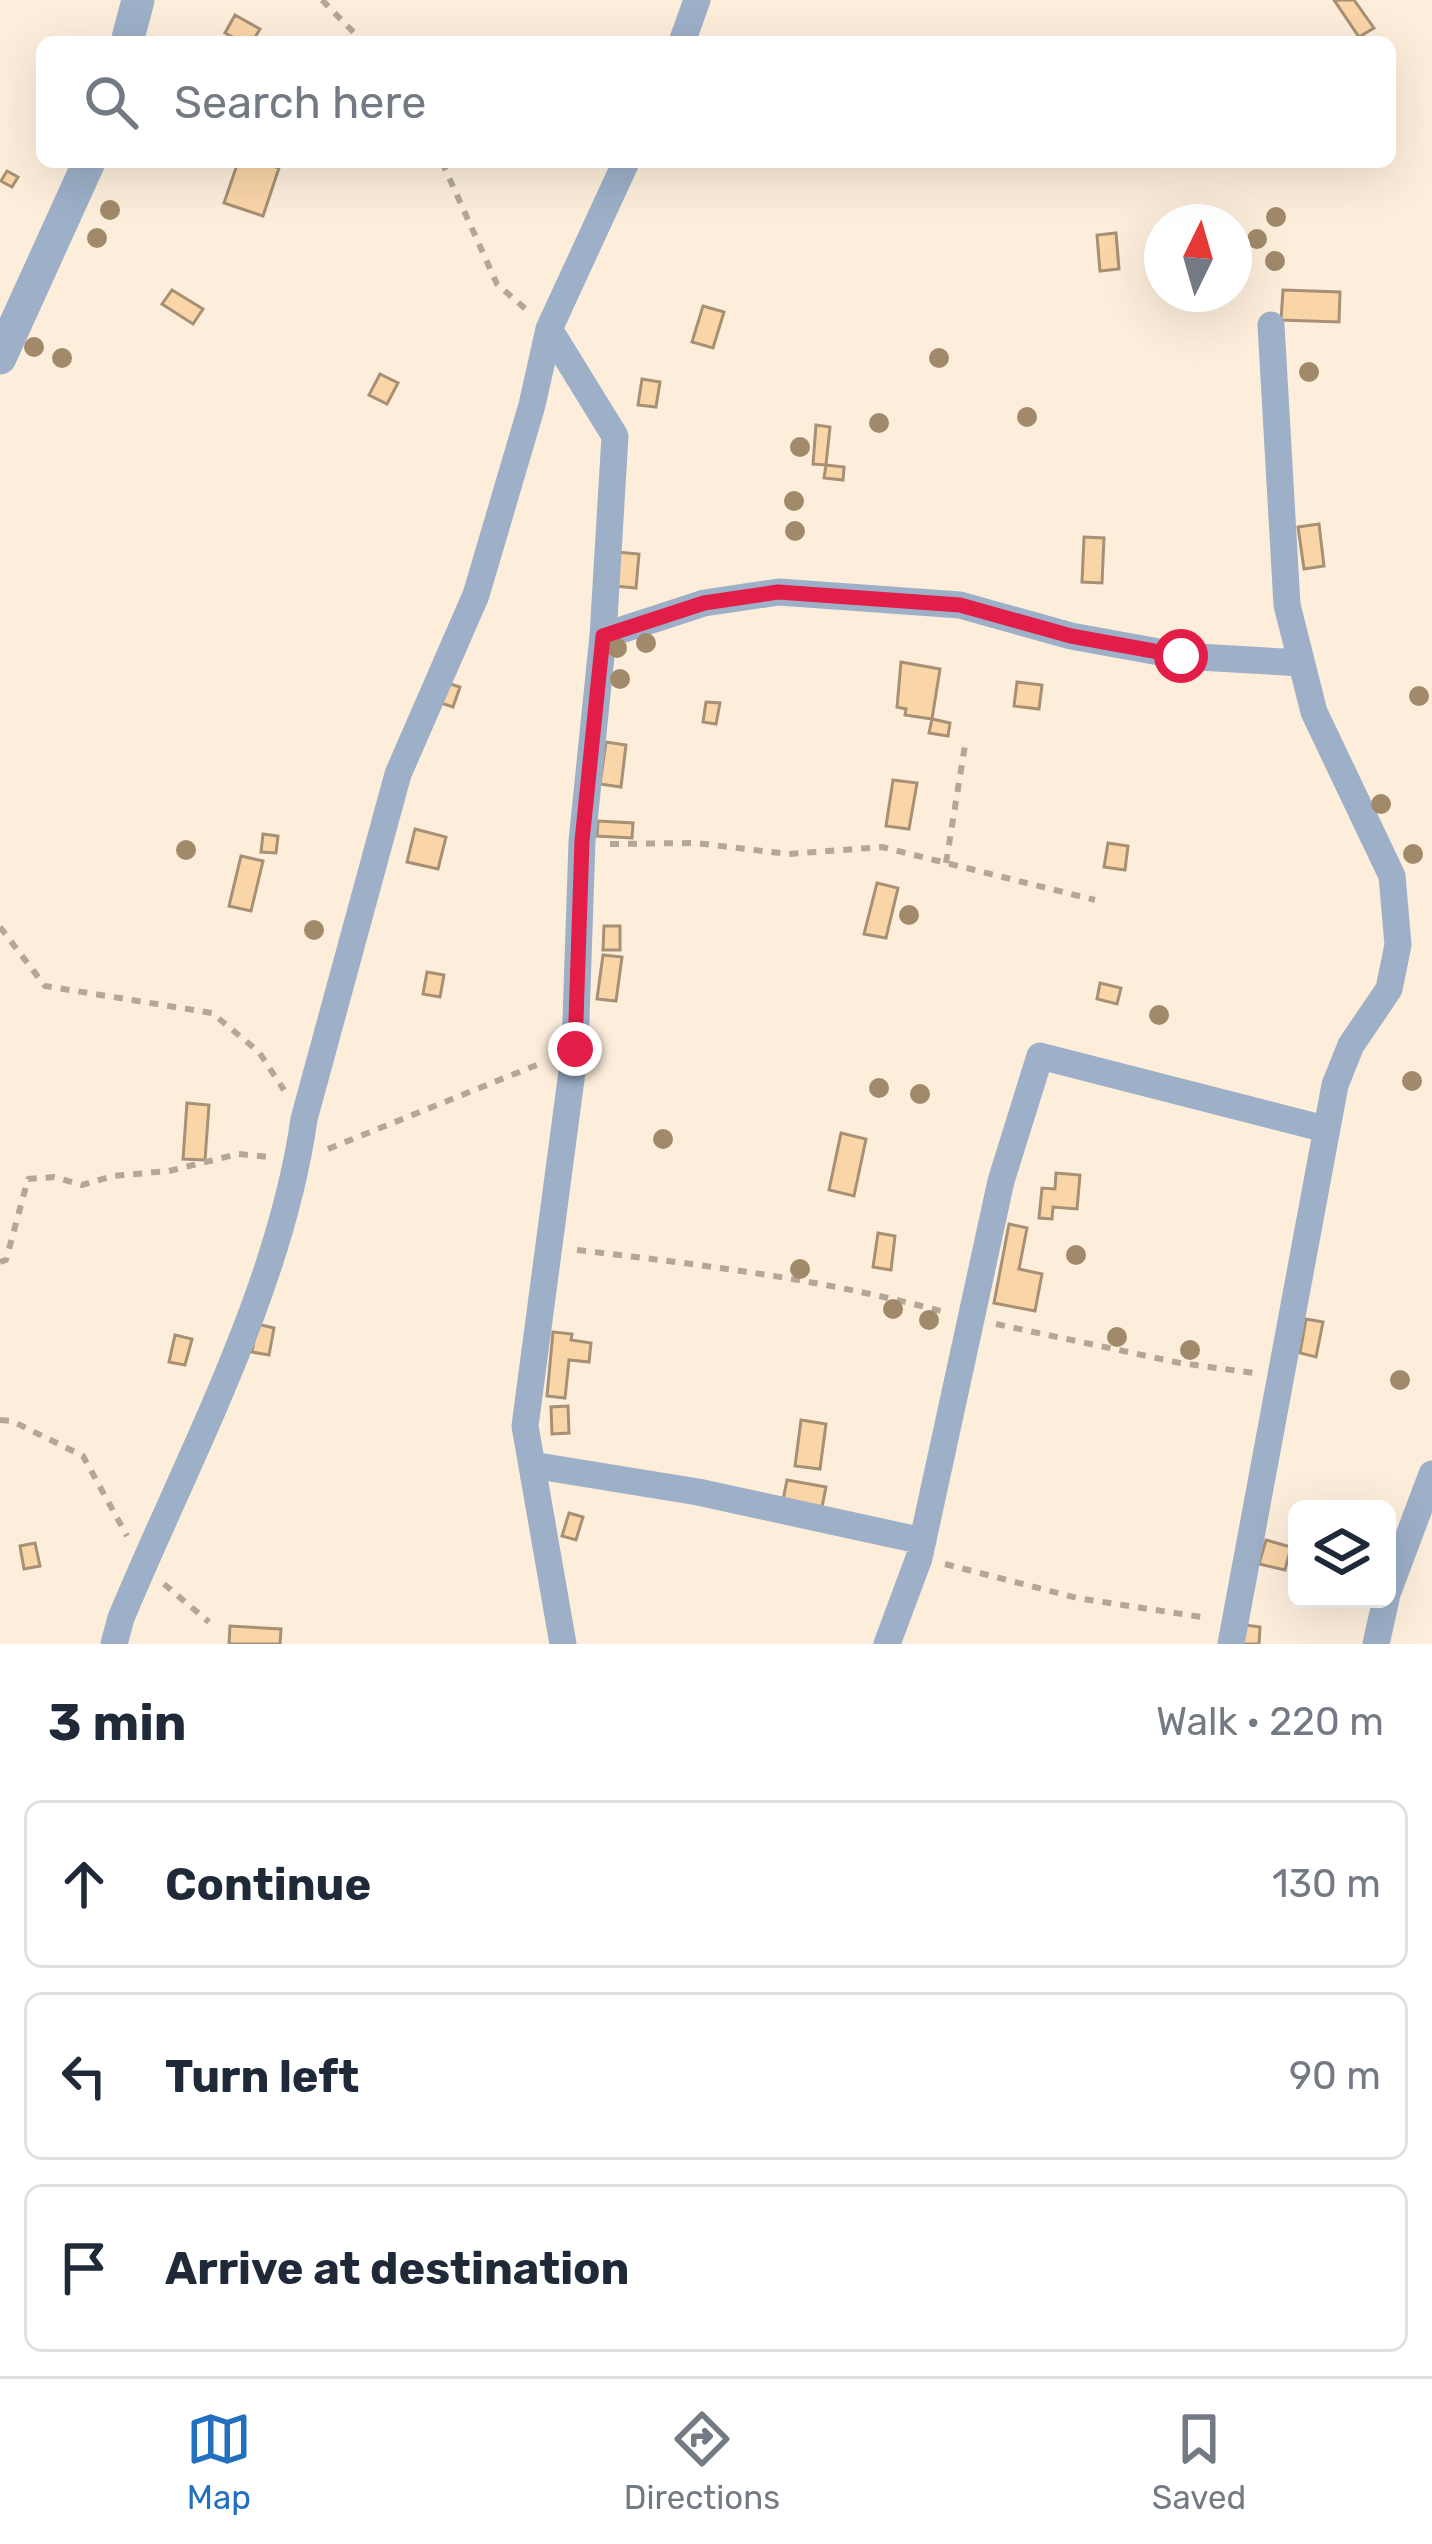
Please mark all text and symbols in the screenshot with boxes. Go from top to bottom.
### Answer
search box [36,36,1396,168]
icon: search [78,69,144,135]
text: Search here [174,76,426,129]
north arrow [1144,204,1252,312]
route start [1154,629,1208,683]
route end [548,1022,602,1076]
map controls [1288,1500,1396,1608]
button: layers [1288,1500,1396,1608]
text: 3 min [48,1692,187,1753]
text: Walk · 220 m [1156,1699,1384,1745]
icon: ahead [51,1851,117,1917]
text: Continue [165,1858,371,1911]
text: 130 m [1272,1861,1381,1907]
icon: left [51,2043,117,2109]
text: Turn left [165,2050,359,2103]
text: 90 m [1289,2053,1381,2099]
icon: arrive [51,2235,117,2301]
text: Arrive at destination [165,2242,630,2295]
tab: Map [186,2406,252,2517]
tab: Directions [624,2406,780,2517]
tab: Saved [1152,2406,1246,2517]

